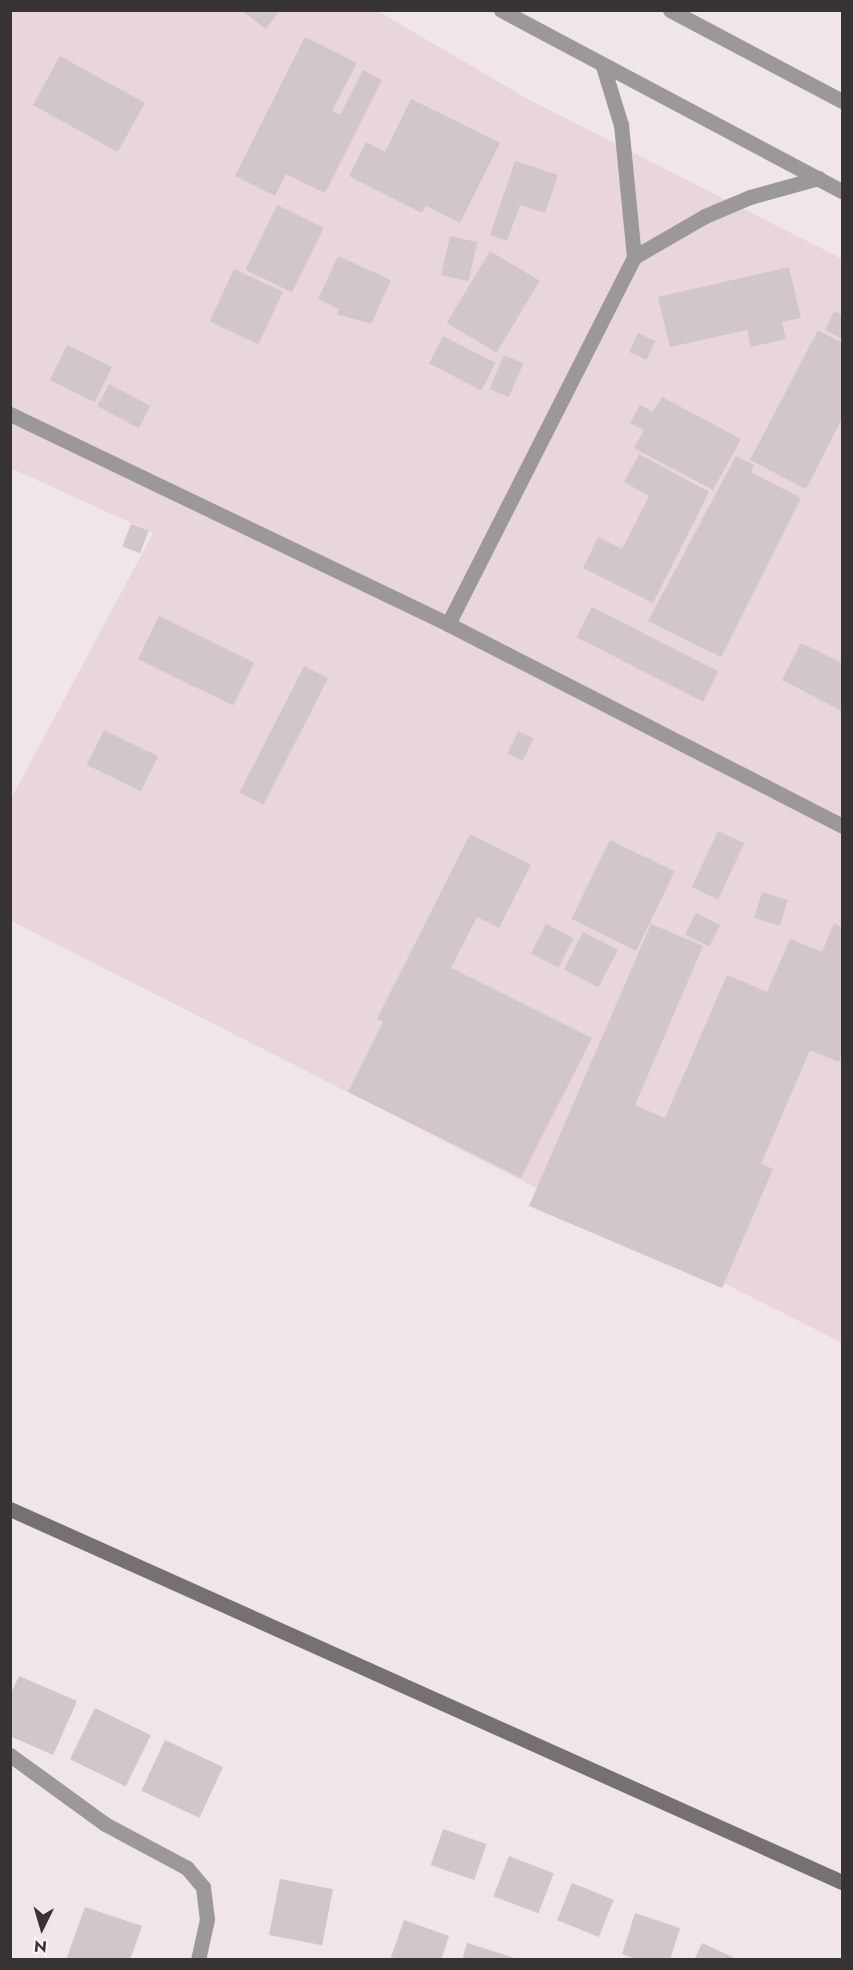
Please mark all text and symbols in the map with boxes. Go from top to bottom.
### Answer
north arrow [12,1898,72,1958]
text: N [33,1934,48,1958]

